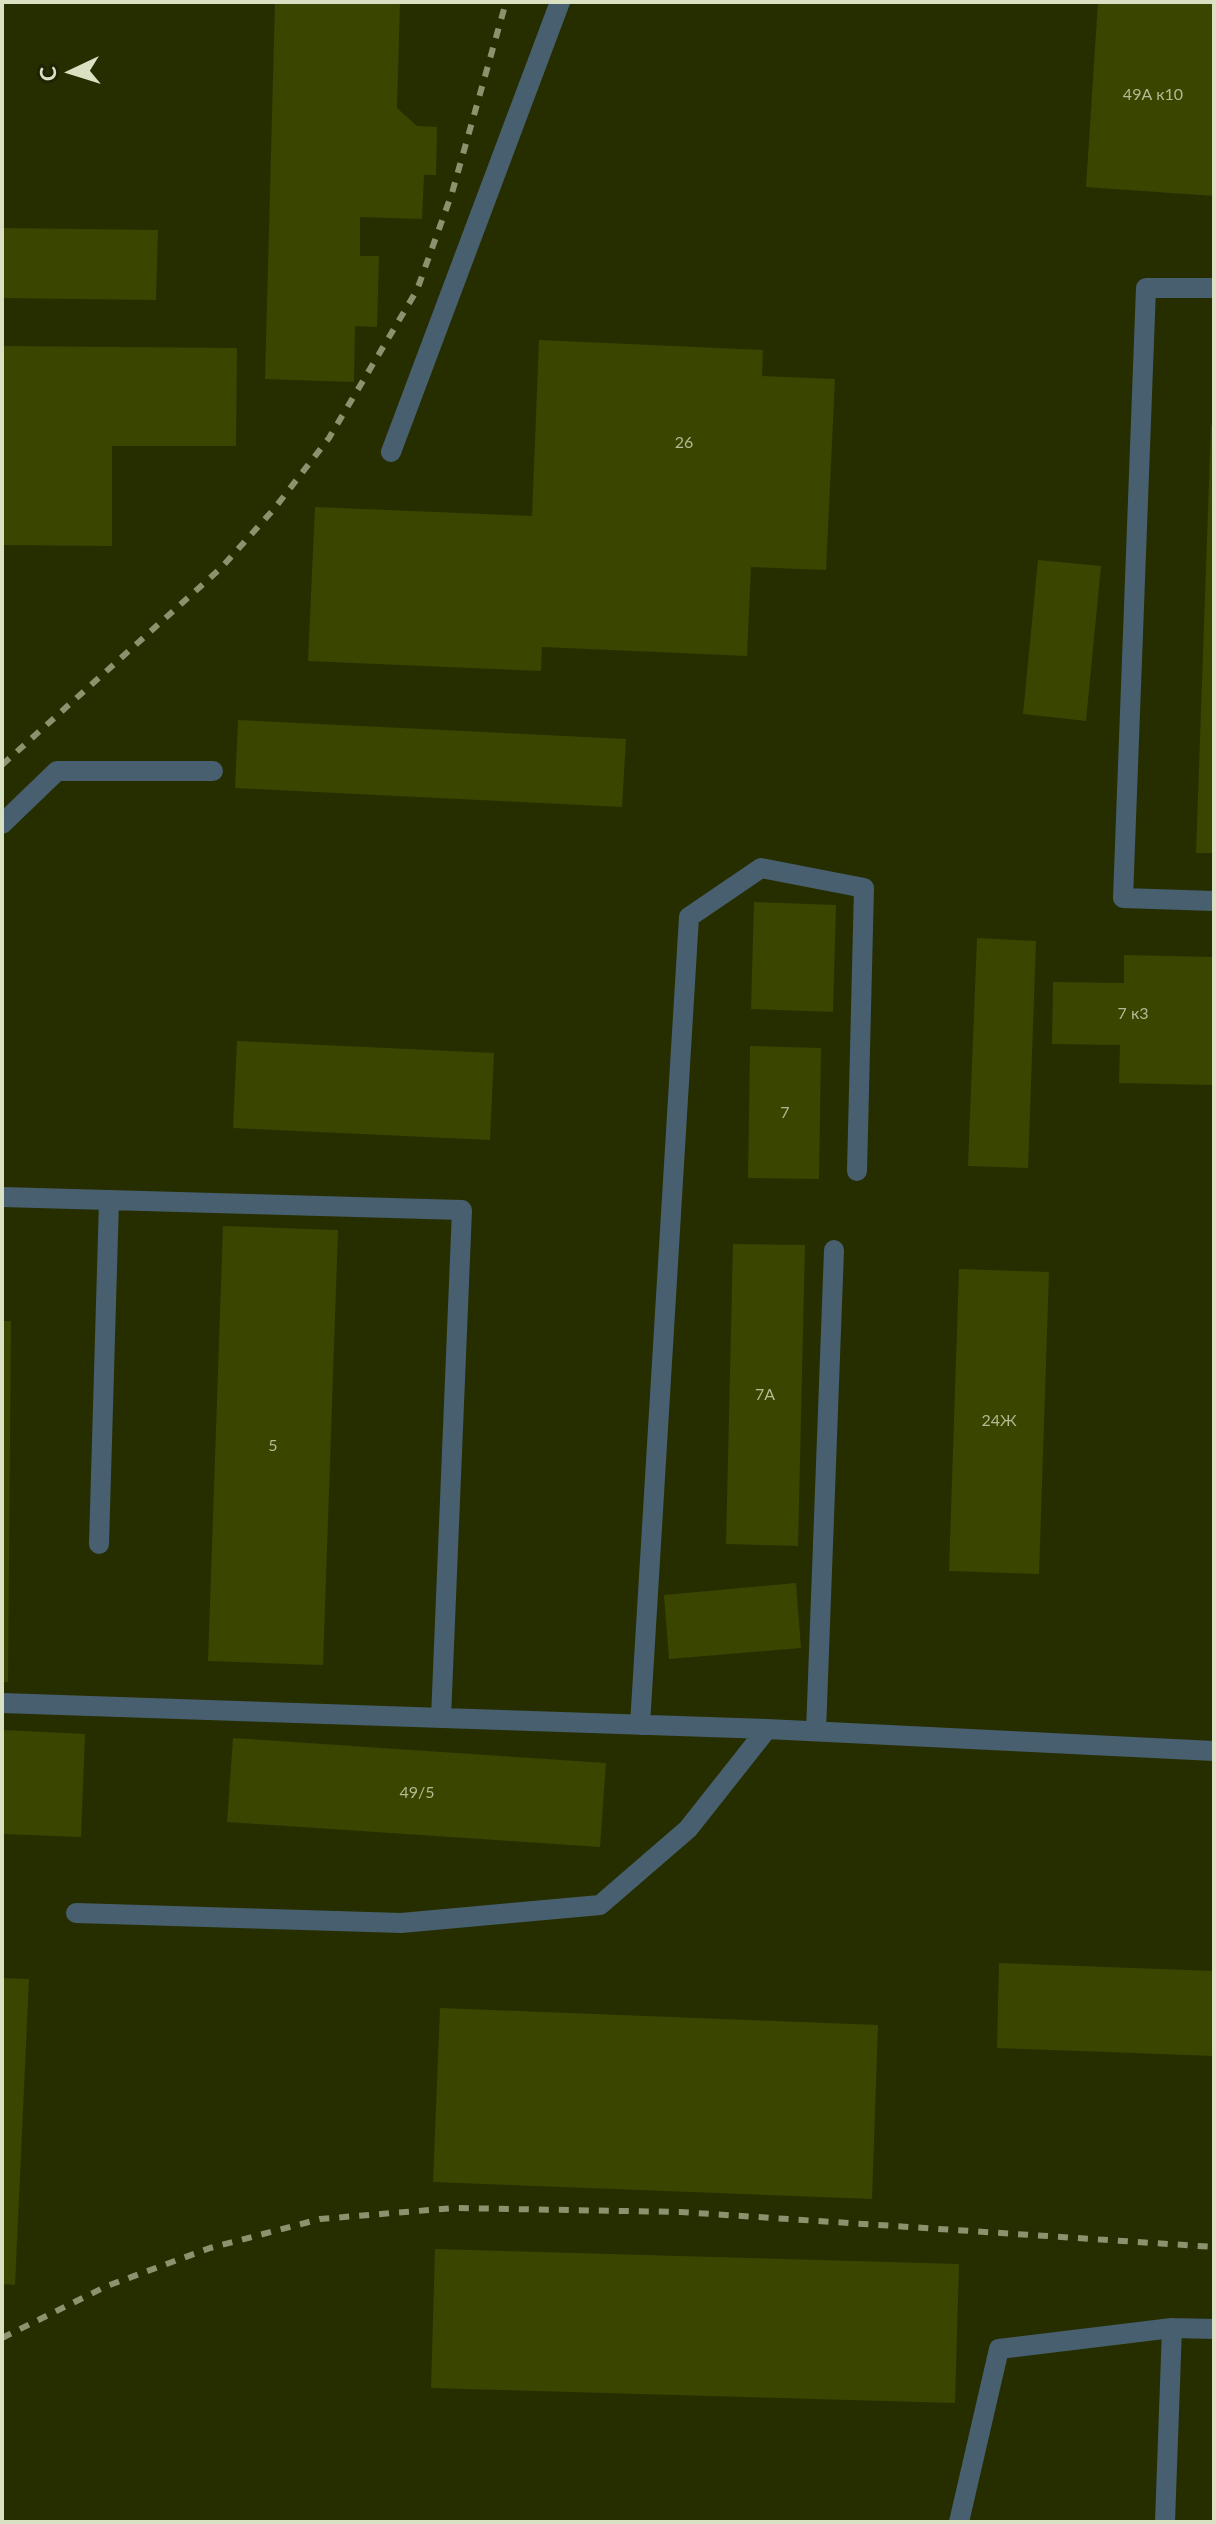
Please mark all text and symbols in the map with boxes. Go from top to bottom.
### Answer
north arrow [32,32,112,112]
text: С [34,66,62,82]
house number: 49А к10 [1123,85,1183,105]
house number: 26 [675,433,693,453]
house number: 7 к3 [1118,1004,1148,1024]
house number: 7 [780,1103,790,1123]
house number: 7А [755,1385,775,1405]
house number: 24Ж [981,1411,1017,1431]
house number: 5 [268,1436,278,1456]
house number: 49/5 [399,1783,435,1803]

